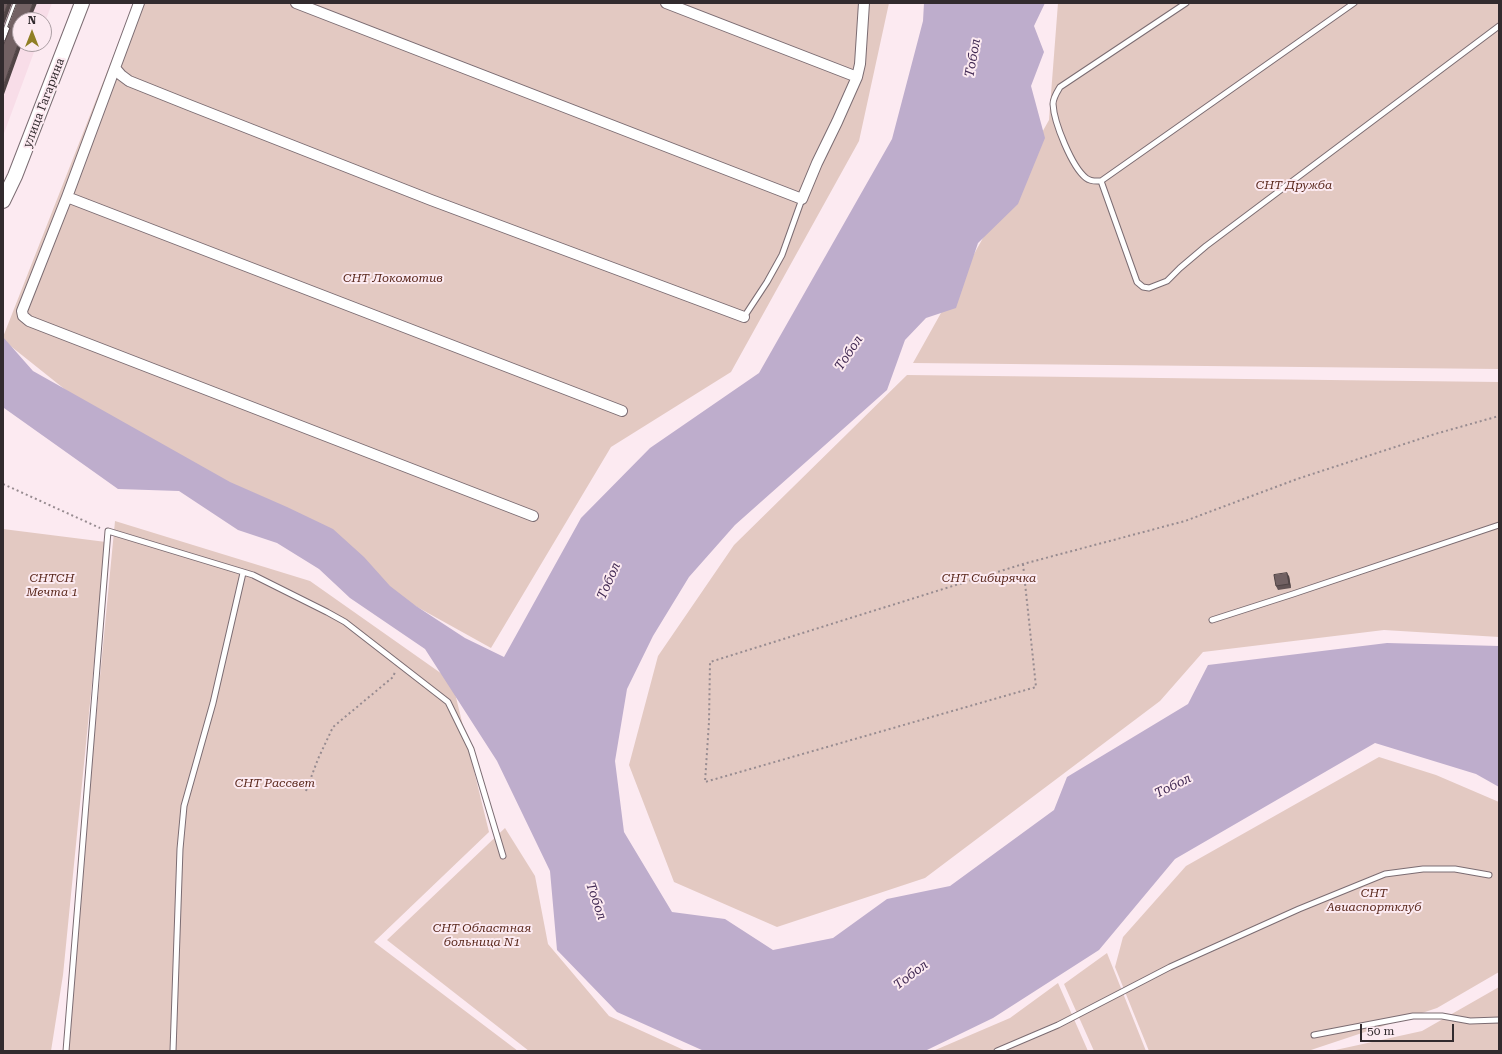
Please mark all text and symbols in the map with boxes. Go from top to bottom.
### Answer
north arrow [12,12,52,52]
text: N [28,14,36,27]
water label: Тобол [962,38,984,78]
street label: улица Гагарина [20,56,68,150]
park label: СНТ Дружба [1256,178,1332,192]
park label: СНТ Локомотив [343,271,443,285]
water label: Тобол [832,333,866,373]
water label: Тобол [594,560,624,602]
park label: СНТСН Мечта 1 [26,571,78,599]
park label: СНТ Сибирячка [942,571,1036,585]
water label: Тобол [1152,770,1194,802]
park label: СНТ Рассвет [235,776,315,790]
water label: Тобол [582,880,610,922]
park label: СНТ Авиаспортклуб [1327,886,1421,914]
park label: СНТ Областная больница N1 [433,921,531,949]
water label: Тобол [891,957,931,993]
scale bar [1362,1016,1456,1042]
text: 50 m [1367,1024,1394,1038]

